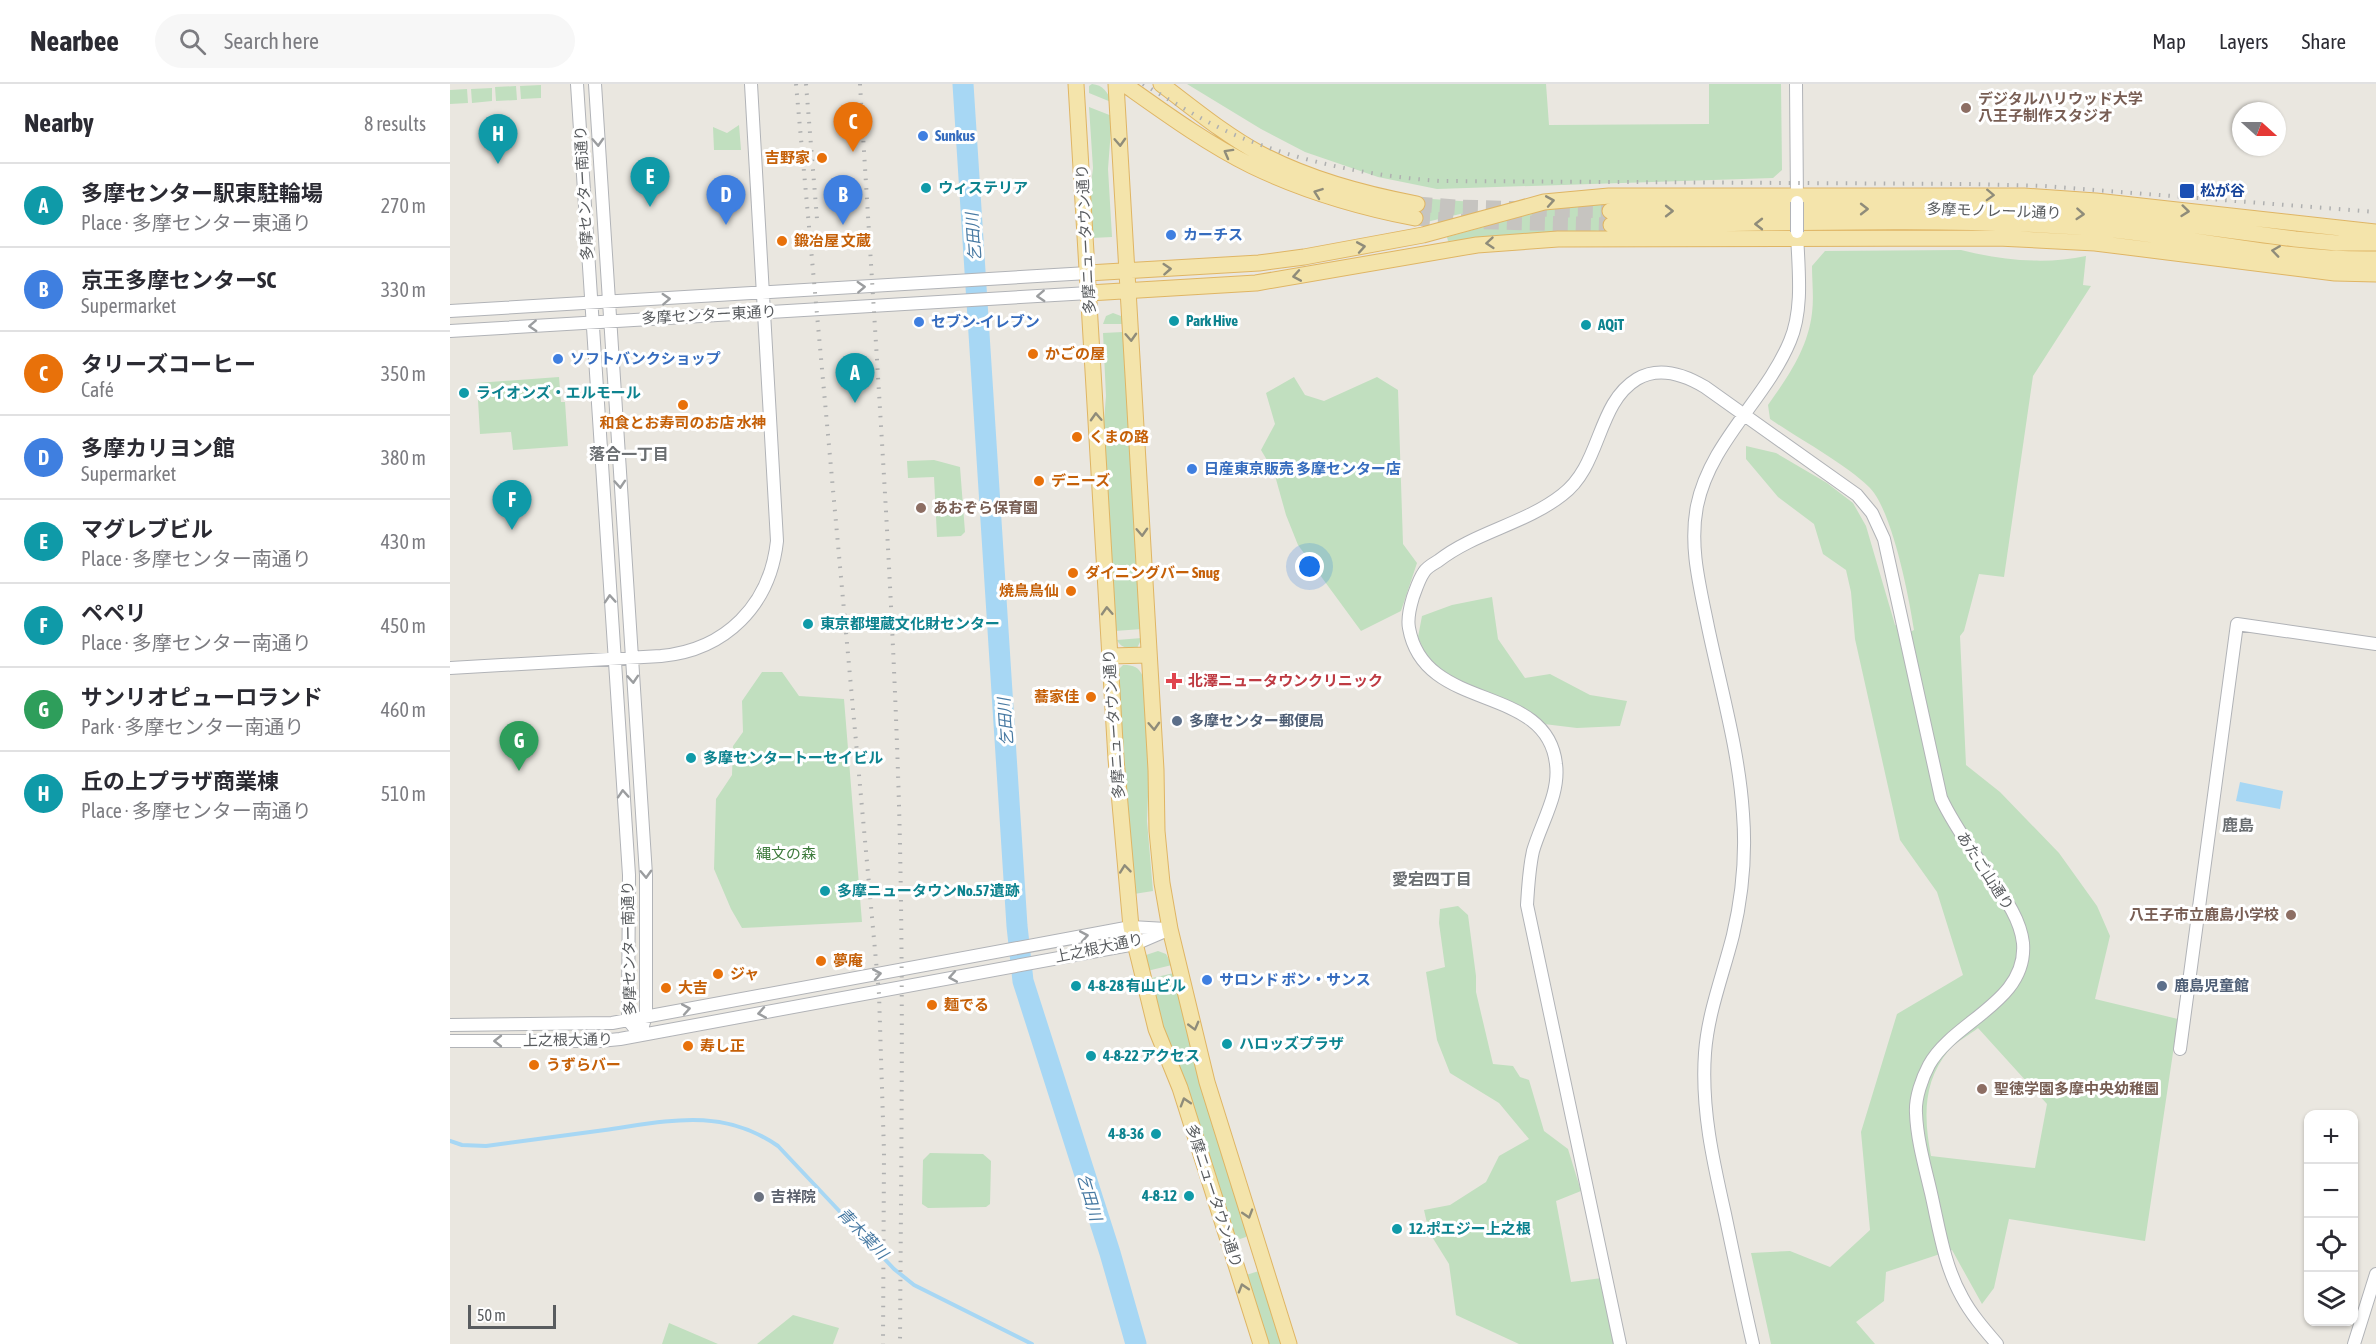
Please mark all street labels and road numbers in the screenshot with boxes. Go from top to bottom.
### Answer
street label: 多摩センター南通り [571,125,596,261]
street label: 多摩ニュータウン通り [1073,164,1098,314]
street label: 多摩モノレール通り [1926,200,2062,221]
street label: 多摩センター東通り [641,302,777,327]
street label: 多摩ニュータウン通り [1100,649,1127,799]
street label: あたご山通り [1954,828,2017,913]
street label: 多摩センター南通り [619,880,638,1016]
street label: 上之根大通り [1053,930,1145,965]
street label: 上之根大通り [523,1030,613,1049]
street label: 多摩ニュータウン通り [1183,1122,1246,1270]

